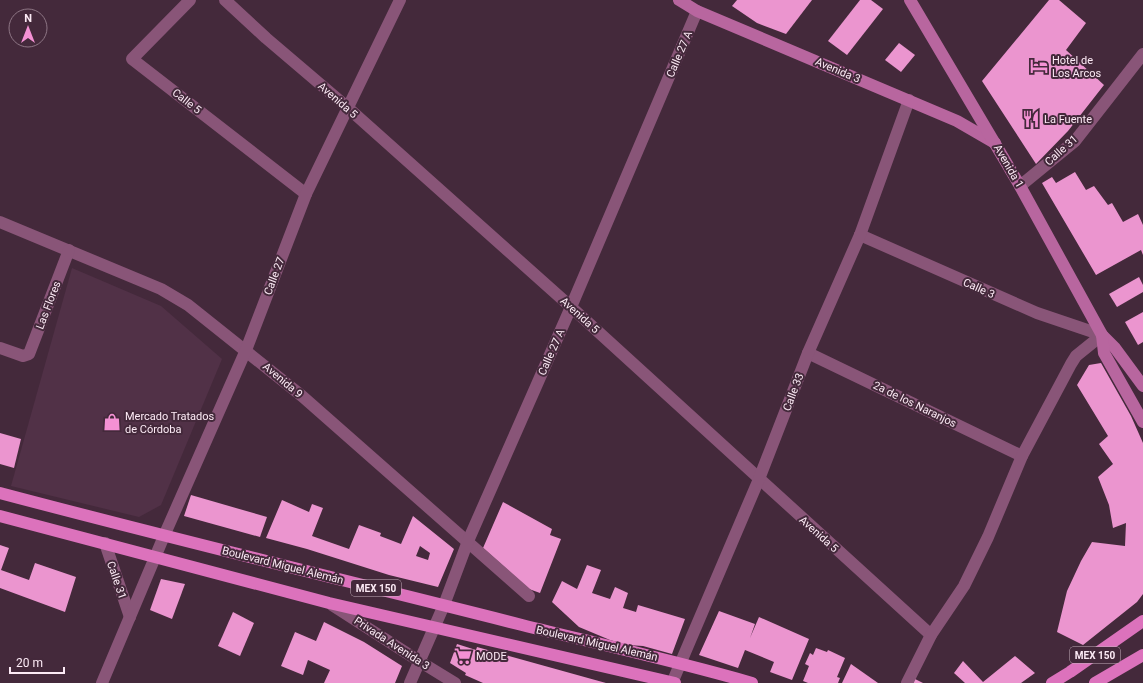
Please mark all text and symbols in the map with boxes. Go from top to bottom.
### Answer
north arrow [8,8,48,48]
text: N [24,12,32,25]
street label: Calle 27 A [664,28,695,79]
place label: Hotel de Los Arcos [1052,54,1101,80]
street label: Avenida 3 [813,55,862,86]
hotel icon: Hotel de Los Arcos [1029,56,1049,76]
street label: Avenida 5 [315,80,360,121]
street label: Calle 5 [170,86,204,117]
restaurant icon: La Fuente [1021,109,1041,129]
place label: La Fuente [1044,113,1092,126]
street label: Calle 31 [1042,132,1080,168]
street label: Avenida 1 [991,142,1026,190]
street label: Calle 27 [261,255,288,297]
street label: Calle 3 [961,276,997,301]
street label: Las Flores [33,279,64,331]
street label: Avenida 5 [558,295,602,336]
street label: Calle 27 A [535,326,568,377]
street label: Avenida 9 [260,360,305,401]
street label: Calle 33 [780,371,807,413]
street label: 2a de los Naranjos [871,379,959,430]
place label: Mercado Tratados de Córdoba [125,410,215,436]
shop icon: Mercado Tratados de Córdoba [102,412,122,432]
street label: Avenida 5 [797,514,841,555]
street label: Boulevard Miguel Alemán [221,544,345,587]
street label: Calle 31 [104,559,129,601]
road number: MEX 150 [351,580,401,596]
street label: Privada Avenida 3 [352,614,432,673]
street label: Boulevard Miguel Alemán [535,623,659,664]
supermarket icon: MODE [453,646,473,666]
road number: MEX 150 [1070,647,1120,663]
scale bar [10,649,64,675]
place label: MODE [476,650,507,663]
text: 20 m [16,656,43,670]

